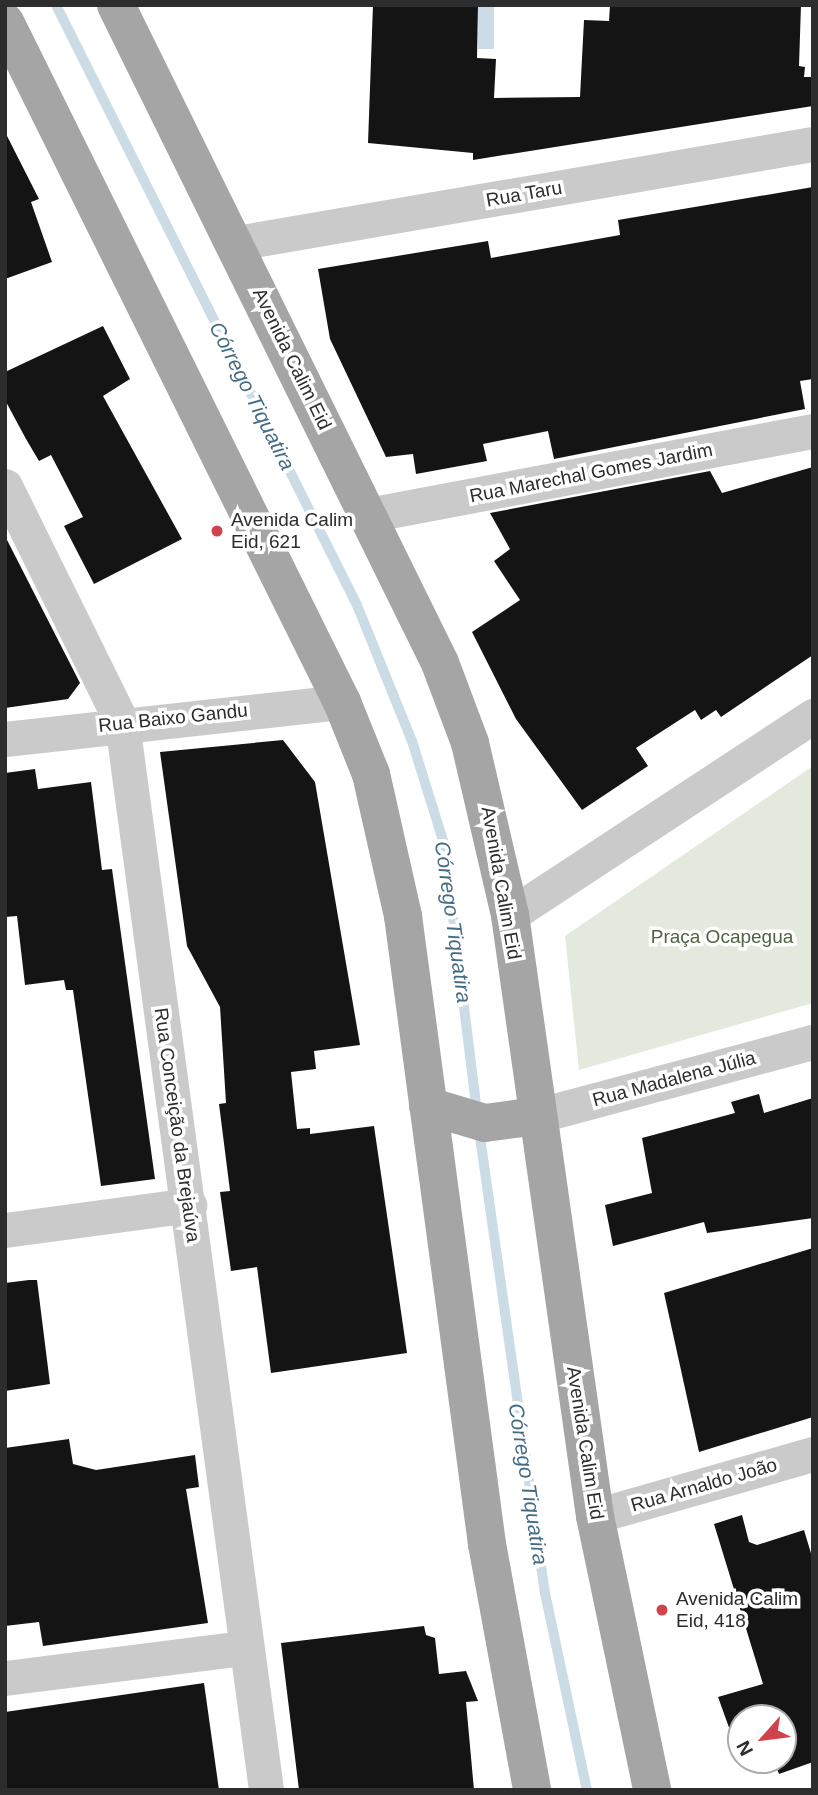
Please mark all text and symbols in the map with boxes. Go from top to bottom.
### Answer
street label: Rua Taru [484,176,564,212]
street label: Avenida Calim Eid [248,284,336,434]
water label: Córrego Tiquatira [204,318,300,474]
street label: Rua Marechal Gomes Jardim [468,438,714,508]
place label: Avenida Calim Eid, 621 [231,509,353,553]
marker: Avenida Calim Eid, 621 [209,523,225,539]
street label: Rua Baixo Gandu [97,699,249,737]
street label: Avenida Calim Eid [476,805,526,961]
water label: Córrego Tiquatira [429,839,477,1005]
park label: Praça Ocapegua [651,926,793,948]
street label: Rua Conceição da Brejaúva [149,1006,205,1244]
street label: Rua Madalena Júlia [590,1046,758,1112]
street label: Avenida Calim Eid [562,1365,608,1521]
water label: Córrego Tiquatira [503,1401,553,1567]
street label: Rua Arnaldo João [628,1453,780,1517]
place label: Avenida Calim Eid, 418 [676,1588,798,1632]
marker: Avenida Calim Eid, 418 [654,1602,670,1618]
north arrow [727,1704,797,1774]
text: N [732,1737,757,1759]

